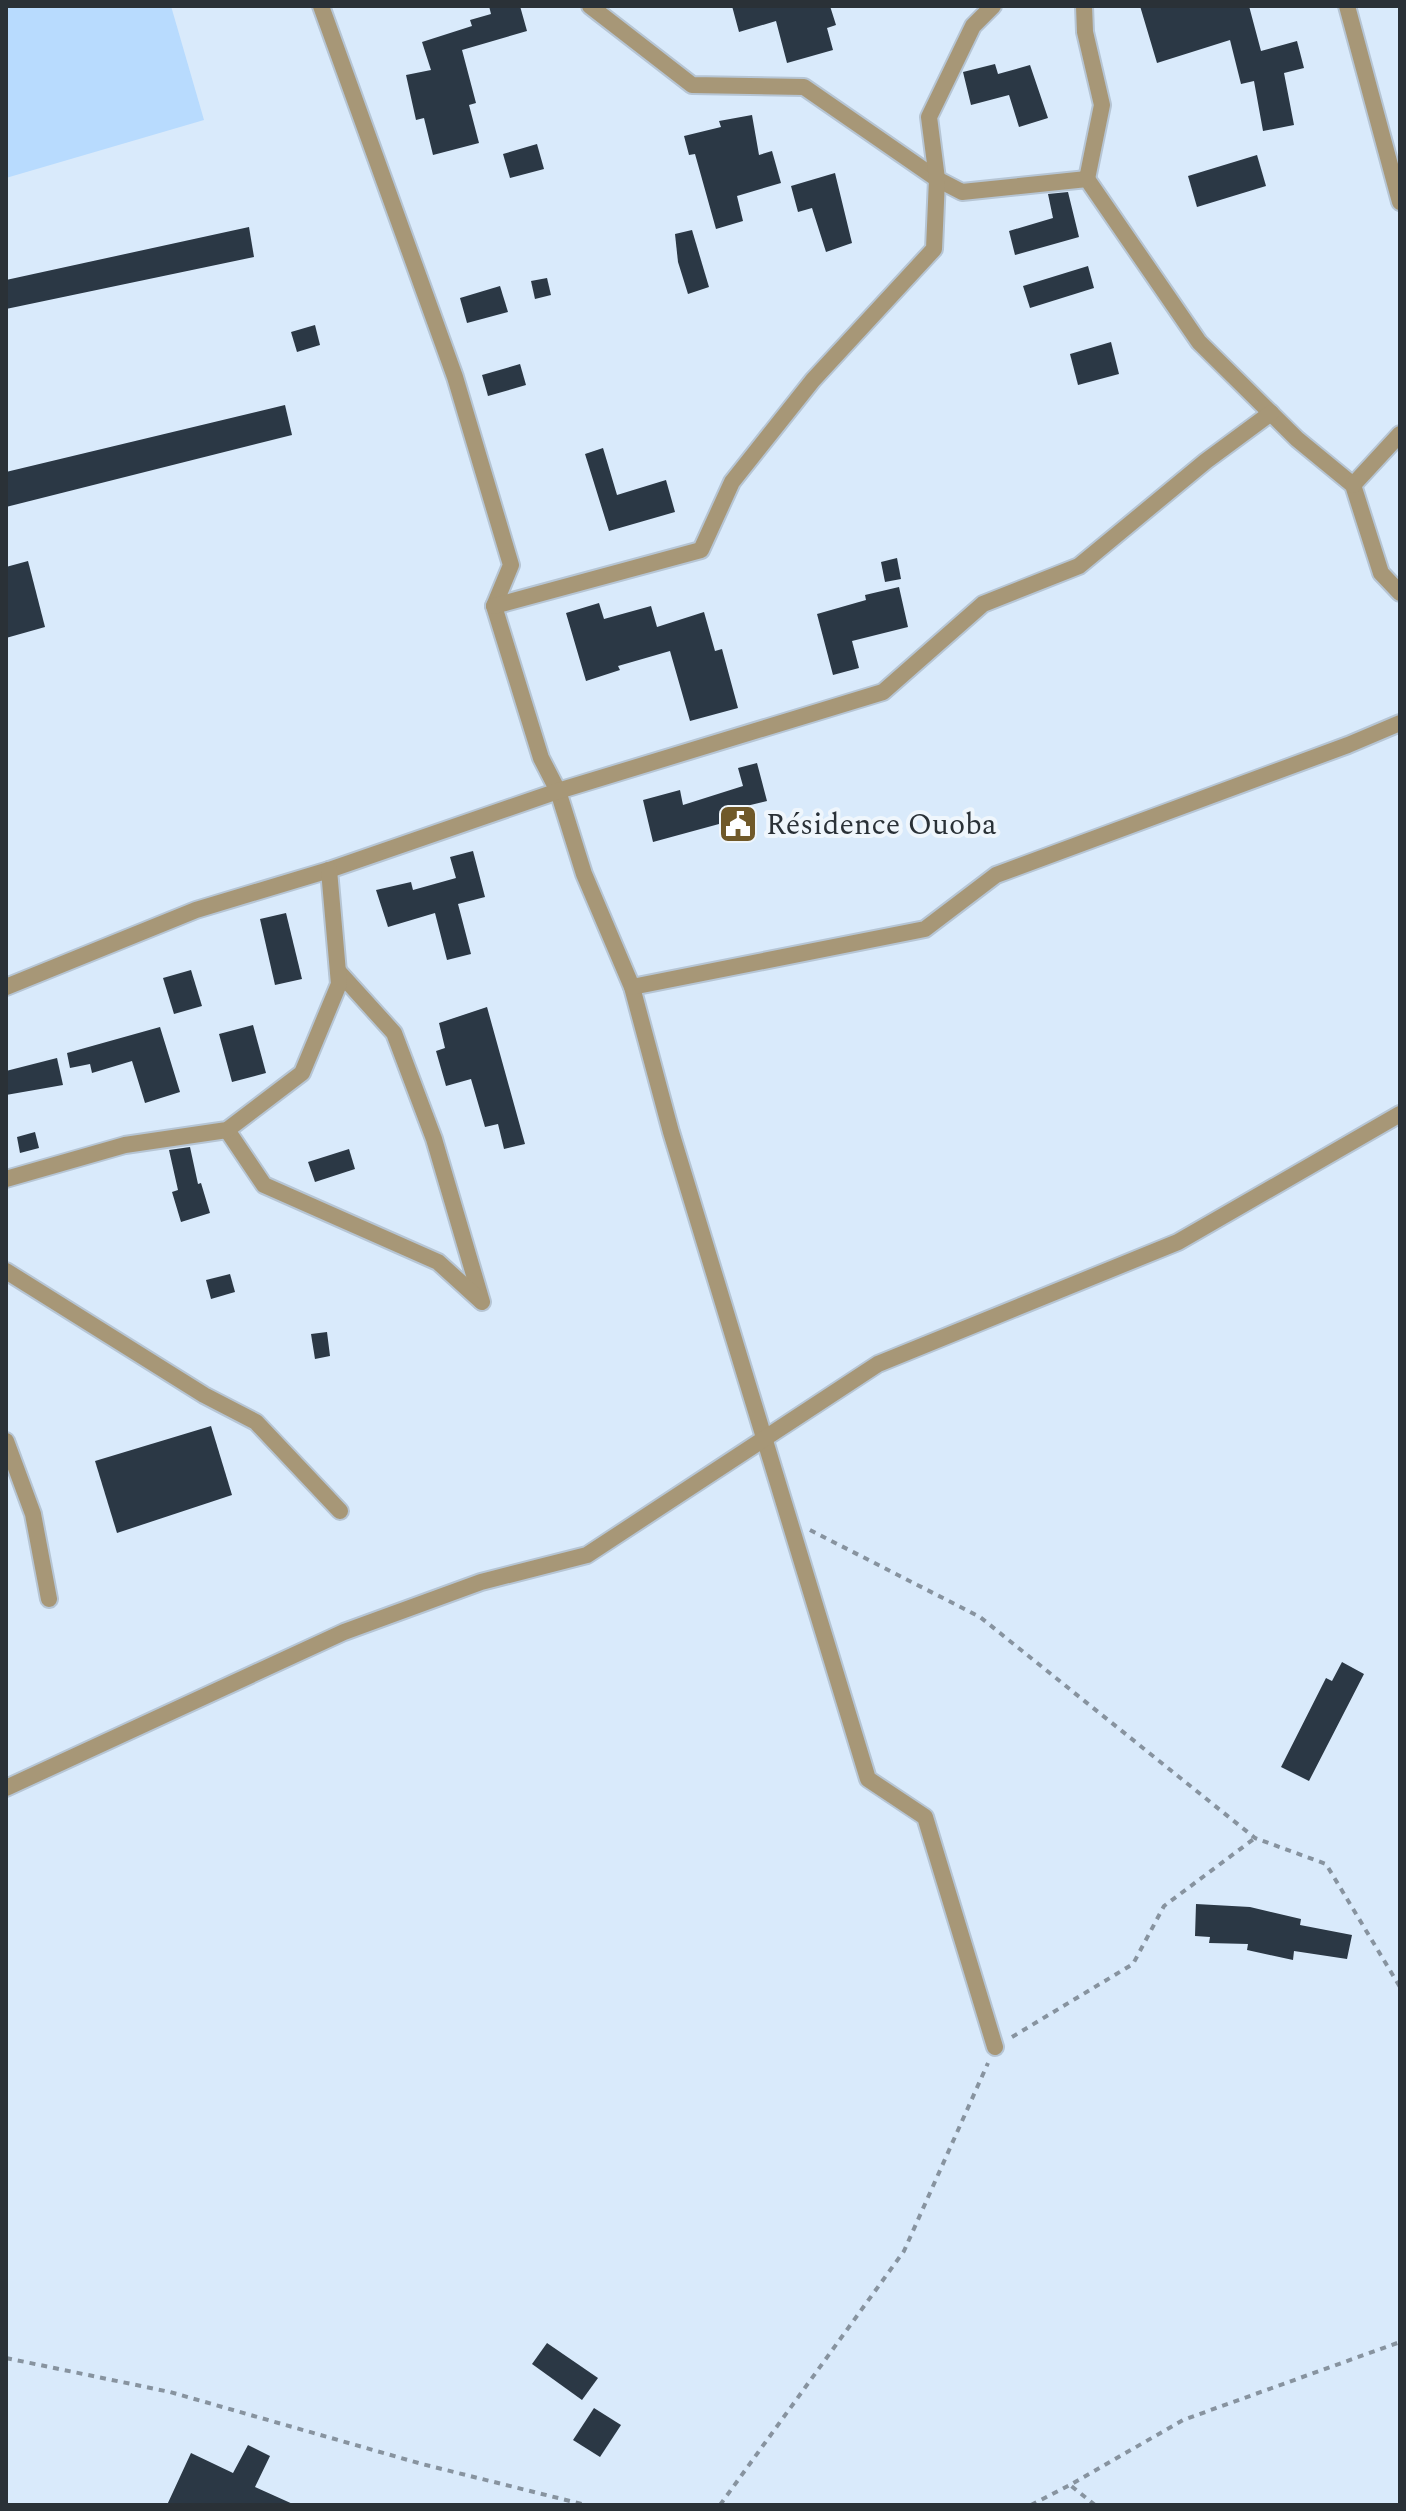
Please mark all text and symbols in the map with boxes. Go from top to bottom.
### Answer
place label: Résidence Ouoba [766,802,997,848]
public building icon: Résidence Ouoba [717,803,759,845]

